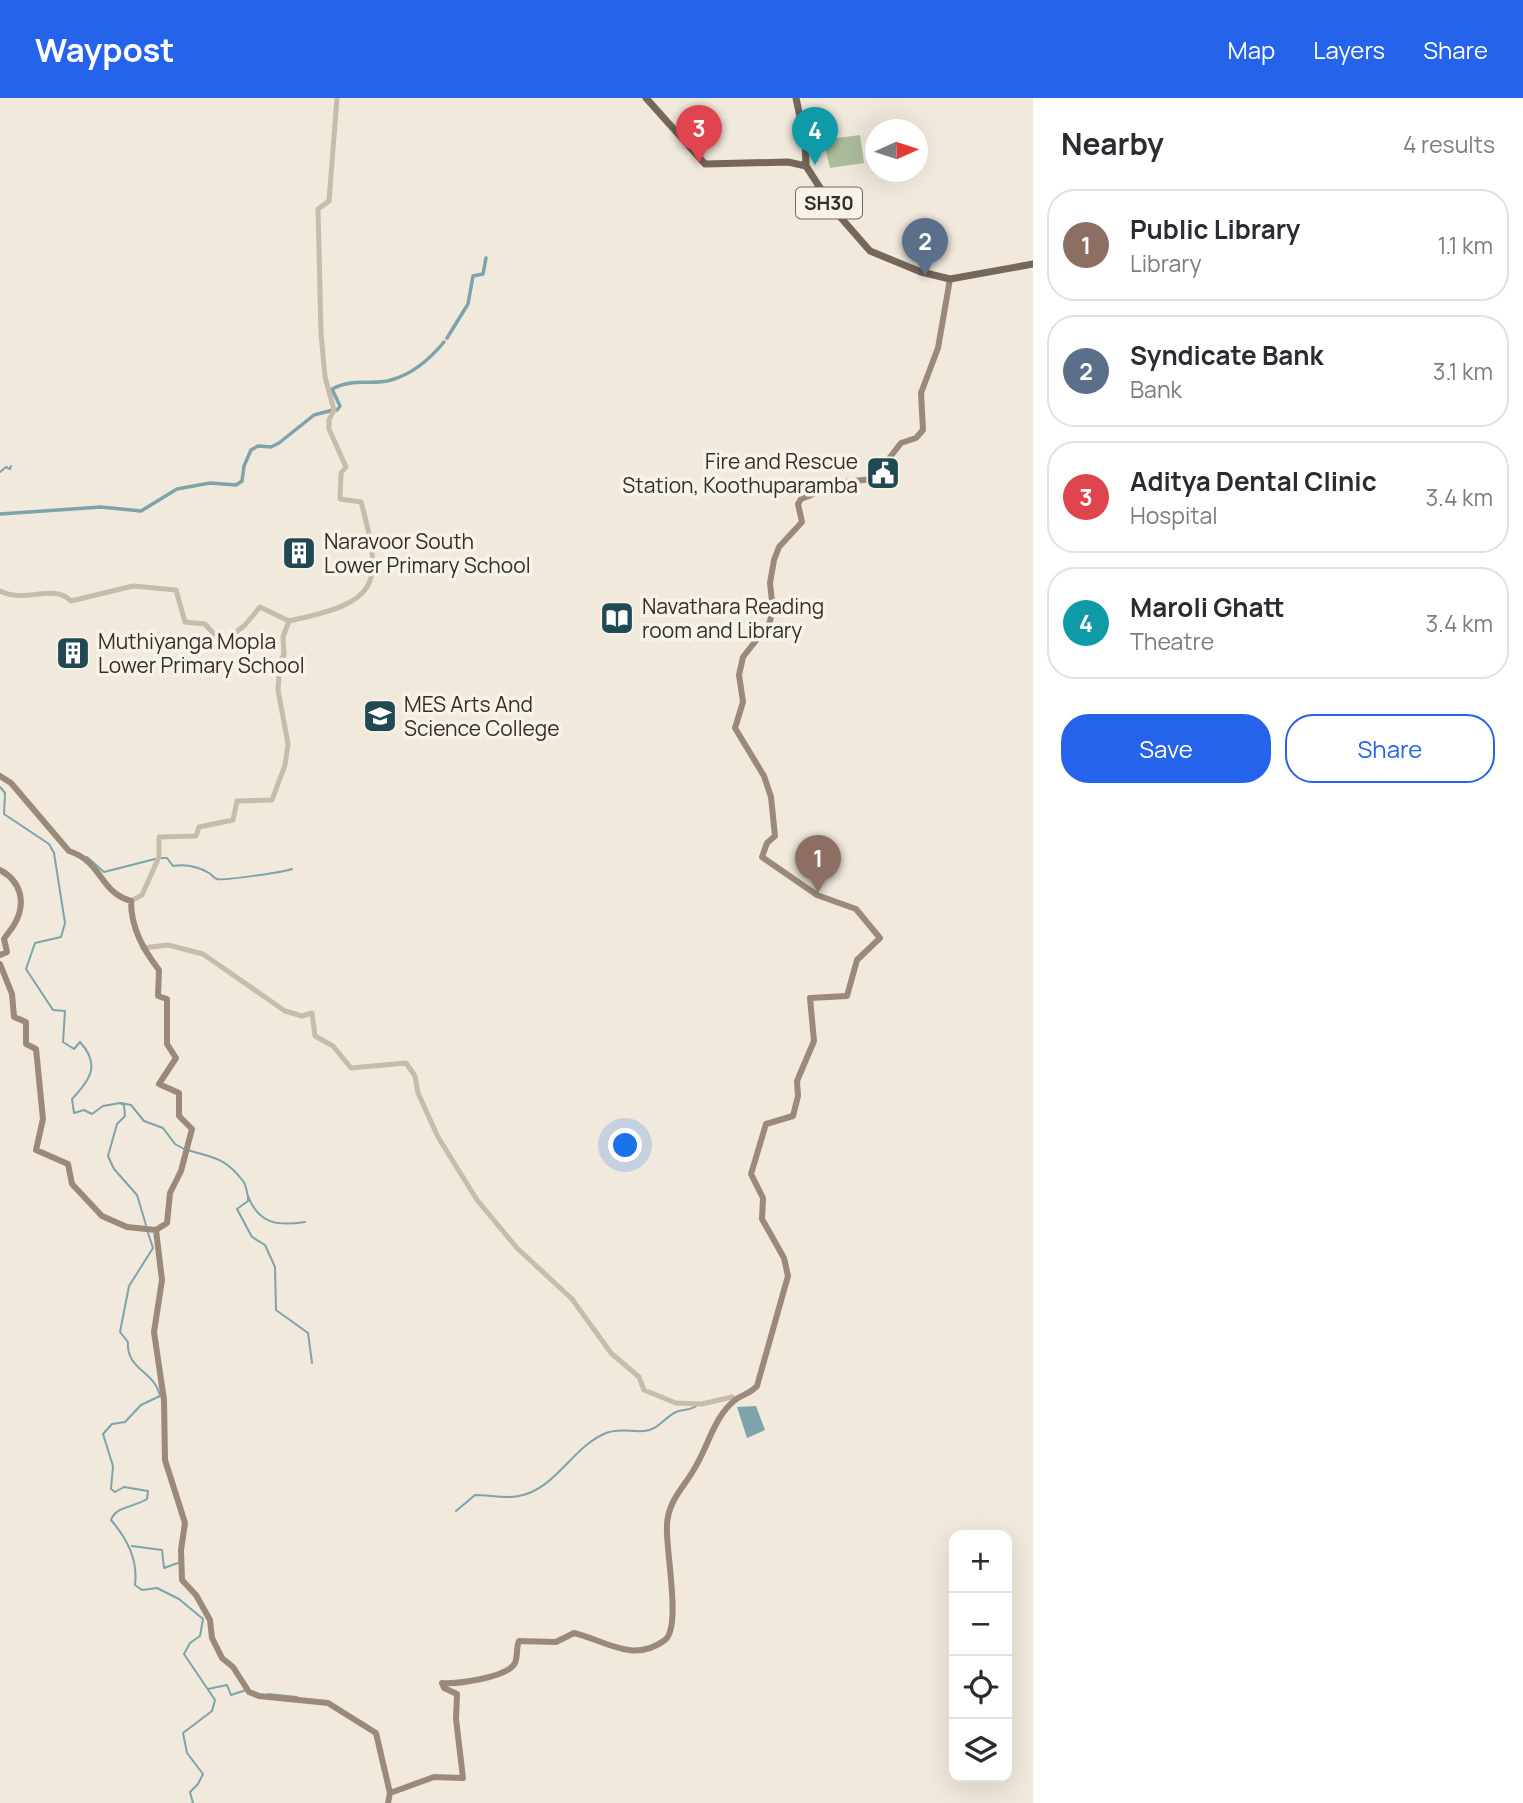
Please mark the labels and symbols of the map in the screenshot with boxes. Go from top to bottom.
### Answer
pin: 3 [676,105,722,163]
pin: 4 [792,107,838,165]
north arrow [865,119,928,182]
road number: SH30 [796,188,862,218]
pin: 2 [902,218,948,276]
place label: Fire and Rescue Station, Koothuparamba [622,447,858,499]
public building icon: Fire and Rescue Station, Koothuparamba [864,454,902,492]
place label: Naravoor South Lower Primary School [324,527,531,579]
building icon: Naravoor South Lower Primary School [280,534,318,572]
place label: Navathara Reading room and Library [642,592,824,644]
library icon: Navathara Reading room and Library [598,599,636,637]
place label: Muthiyanga Mopla Lower Primary School [98,627,305,679]
building icon: Muthiyanga Mopla Lower Primary School [54,634,92,672]
place label: MES Arts And Science College [404,690,560,742]
school or university icon: MES Arts And Science College [361,697,399,735]
pin: 1 [795,835,841,893]
your location [608,1128,642,1162]

